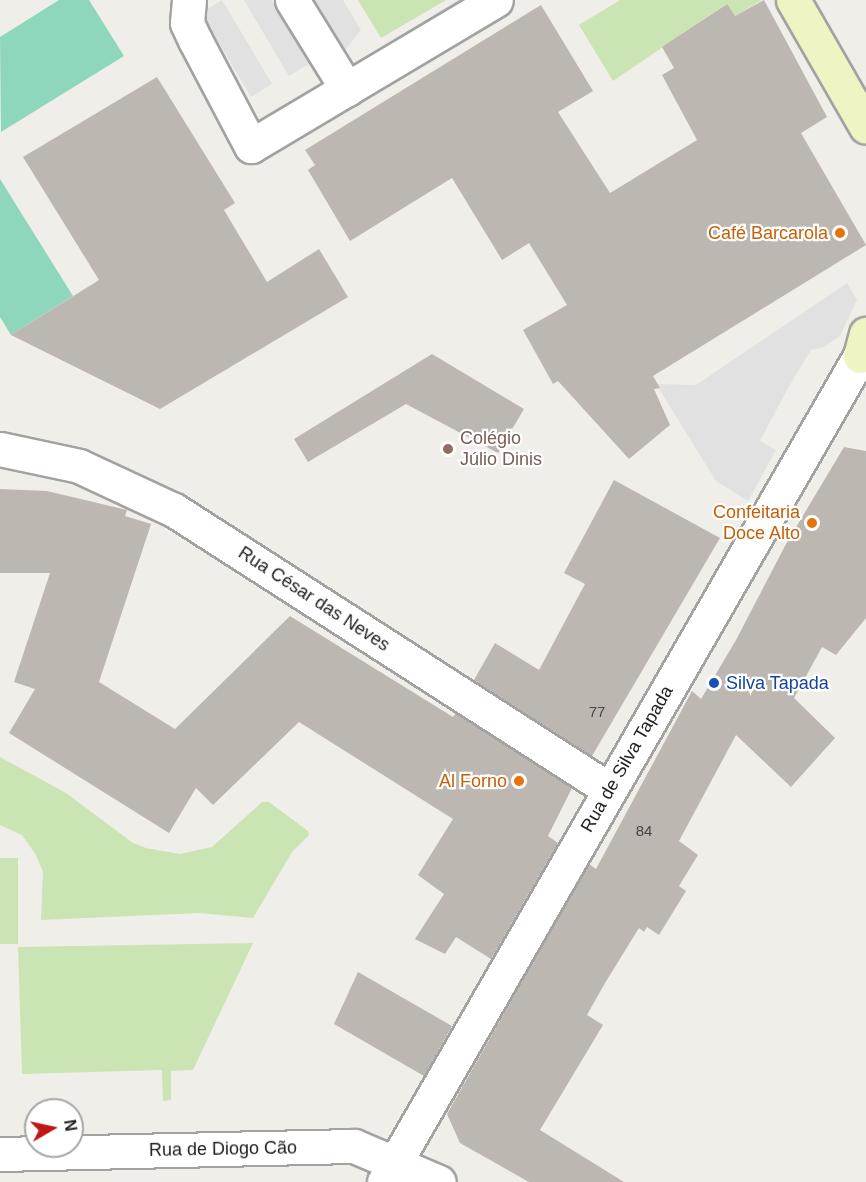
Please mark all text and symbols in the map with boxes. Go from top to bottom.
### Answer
place label: Café Barcarola [708,222,828,244]
marker: Café Barcarola [833,226,847,240]
place label: Colégio Júlio Dinis [460,428,542,470]
marker: Colégio Júlio Dinis [441,442,455,456]
place label: Confeitaria Doce Alto [713,502,800,544]
marker: Confeitaria Doce Alto [805,516,819,530]
street label: Rua César das Neves [234,542,394,656]
place label: Silva Tapada [726,672,829,694]
marker: Silva Tapada [707,676,721,690]
street label: Rua de Silva Tapada [576,682,678,836]
house number: 77 [589,703,605,721]
place label: Al Forno [439,770,507,792]
marker: Al Forno [512,774,526,788]
house number: 84 [636,822,652,840]
north arrow [24,1098,84,1158]
text: N [61,1118,80,1132]
street label: Rua de Diogo Cão [149,1137,297,1161]

